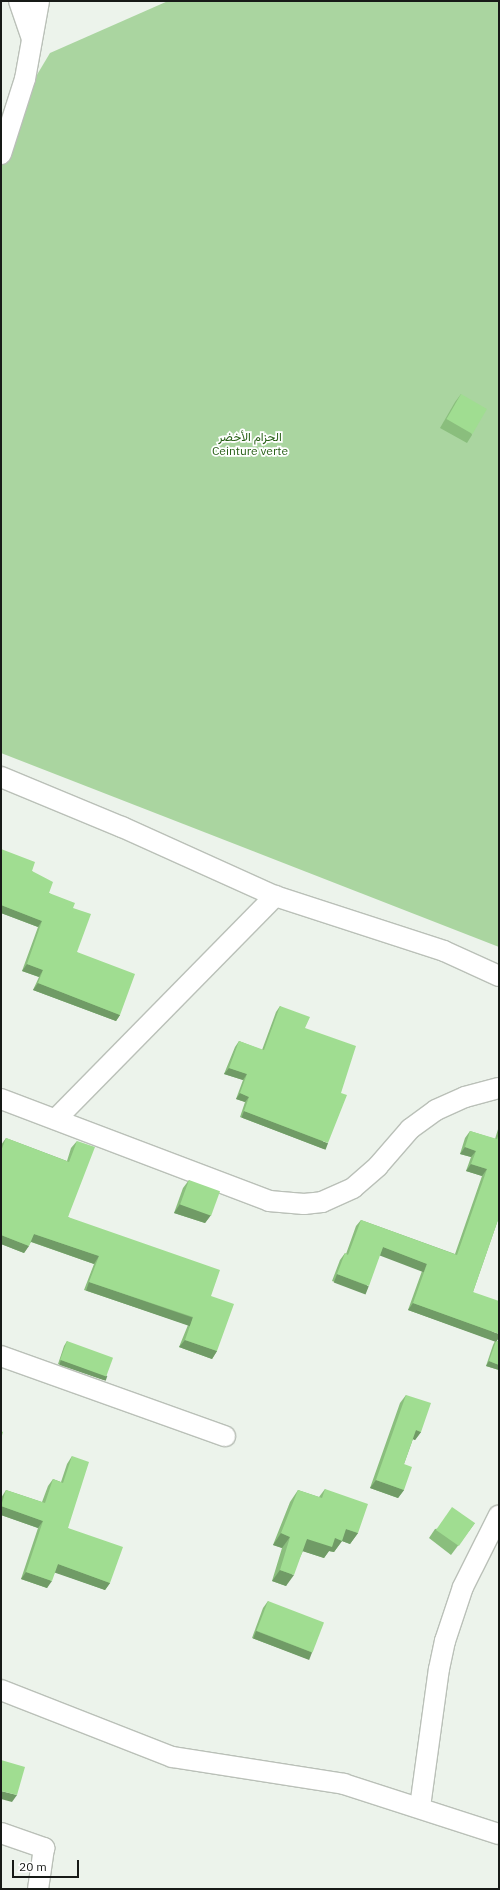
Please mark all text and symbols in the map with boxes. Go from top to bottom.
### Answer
park label: الحزام الأخضر Ceinture verte [212,430,288,458]
scale bar [14,1852,81,1878]
text: 20 m [19,1859,47,1874]

